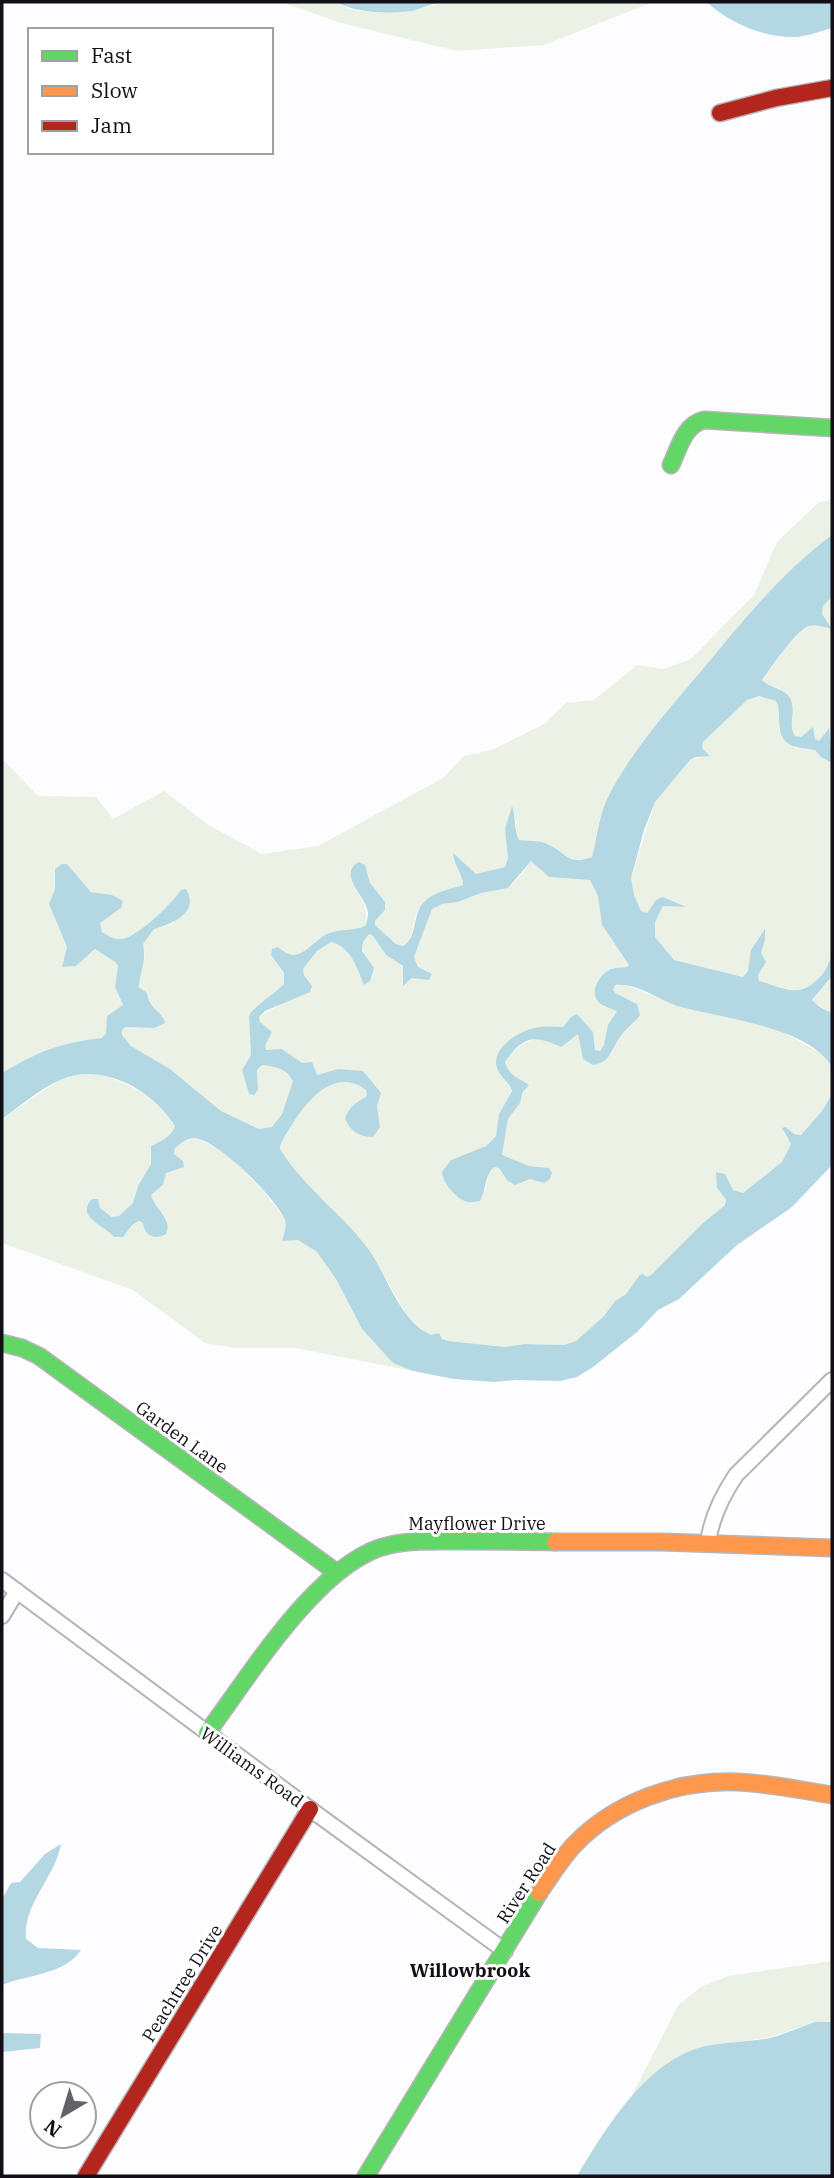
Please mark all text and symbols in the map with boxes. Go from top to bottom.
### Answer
legend [28,28,273,154]
text: Fast [91,41,132,69]
text: Slow [91,76,138,104]
text: Jam [91,111,132,139]
street label: Garden Lane [131,1396,233,1478]
street label: Mayflower Drive [408,1512,546,1535]
street label: Williams Road [196,1722,308,1812]
street label: River Road [491,1838,561,1928]
street label: Peachtree Drive [137,1920,227,2046]
district label: Willowbrook [410,1958,530,1982]
north arrow [28,2080,98,2150]
text: N [39,2114,66,2142]

